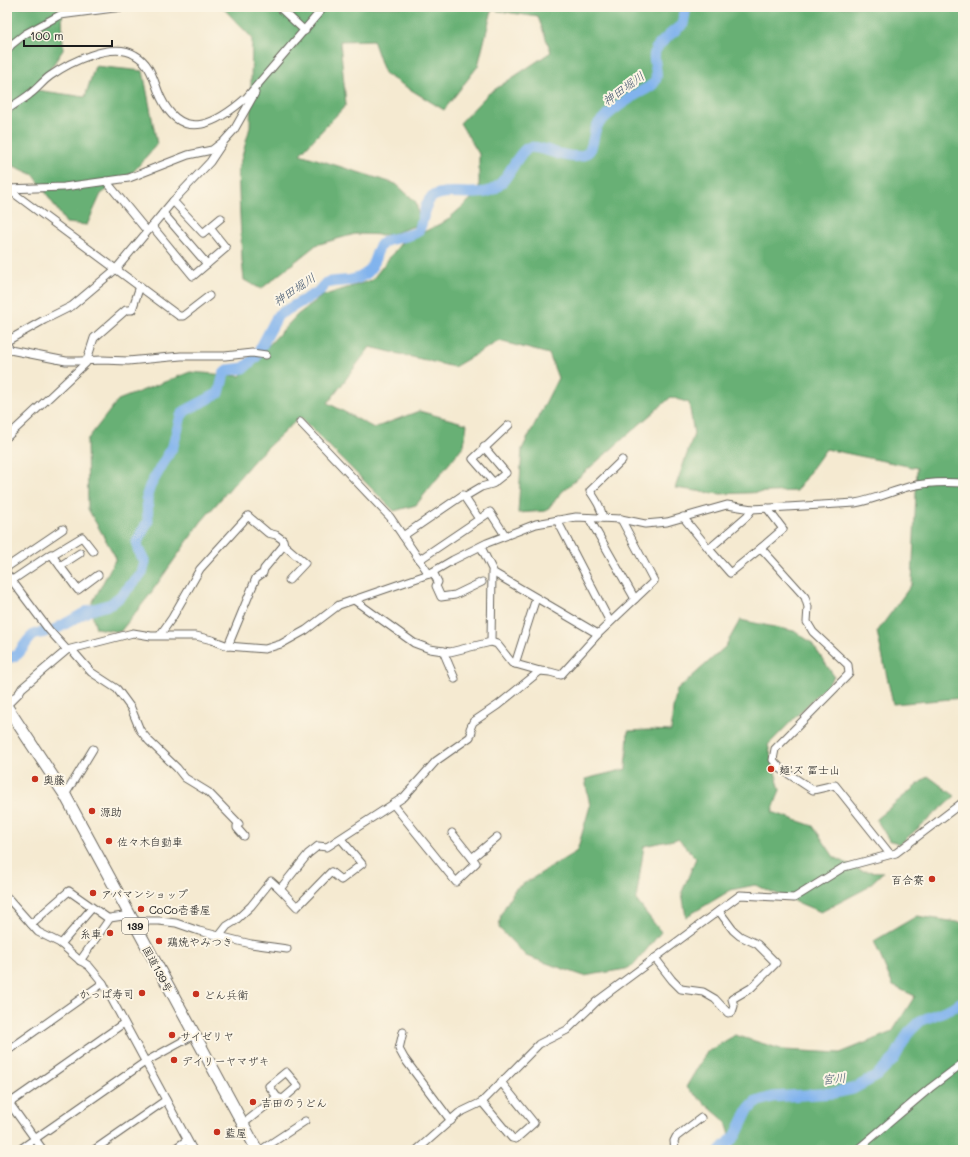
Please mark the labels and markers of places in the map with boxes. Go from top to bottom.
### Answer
place label: 麺'ズ 冨士山 [779,762,840,777]
marker: 麺'ズ 冨士山 [766,764,776,774]
place label: 奥藤 [43,772,65,787]
marker: 奥藤 [30,774,40,784]
place label: 源助 [100,804,122,819]
marker: 源助 [87,806,97,816]
place label: 佐々木自動車 [117,834,183,849]
marker: 佐々木自動車 [104,836,114,846]
place label: 百合寮 [891,872,924,887]
marker: 百合寮 [927,874,937,884]
place label: アパマンショップ [101,886,188,901]
marker: アパマンショップ [88,888,98,898]
place label: CoCo壱番屋 [149,902,211,917]
marker: CoCo壱番屋 [136,904,146,914]
place label: 糸車 [80,926,102,941]
marker: 糸車 [105,928,115,938]
place label: 鶏焼やみつき [167,934,233,949]
marker: 鶏焼やみつき [154,936,164,946]
place label: かっぱ寿司 [79,986,134,1001]
place label: どん兵衛 [204,987,248,1002]
marker: かっぱ寿司 [137,988,147,998]
marker: どん兵衛 [191,989,201,999]
place label: サイゼリヤ [180,1028,234,1043]
marker: サイゼリヤ [167,1030,177,1040]
place label: デイリーヤマザキ [182,1053,270,1068]
marker: デイリーヤマザキ [169,1055,179,1065]
place label: 吉田のうどん [261,1095,327,1110]
marker: 吉田のうどん [248,1097,258,1107]
place label: 藍屋 [225,1125,247,1140]
marker: 藍屋 [212,1127,222,1137]

